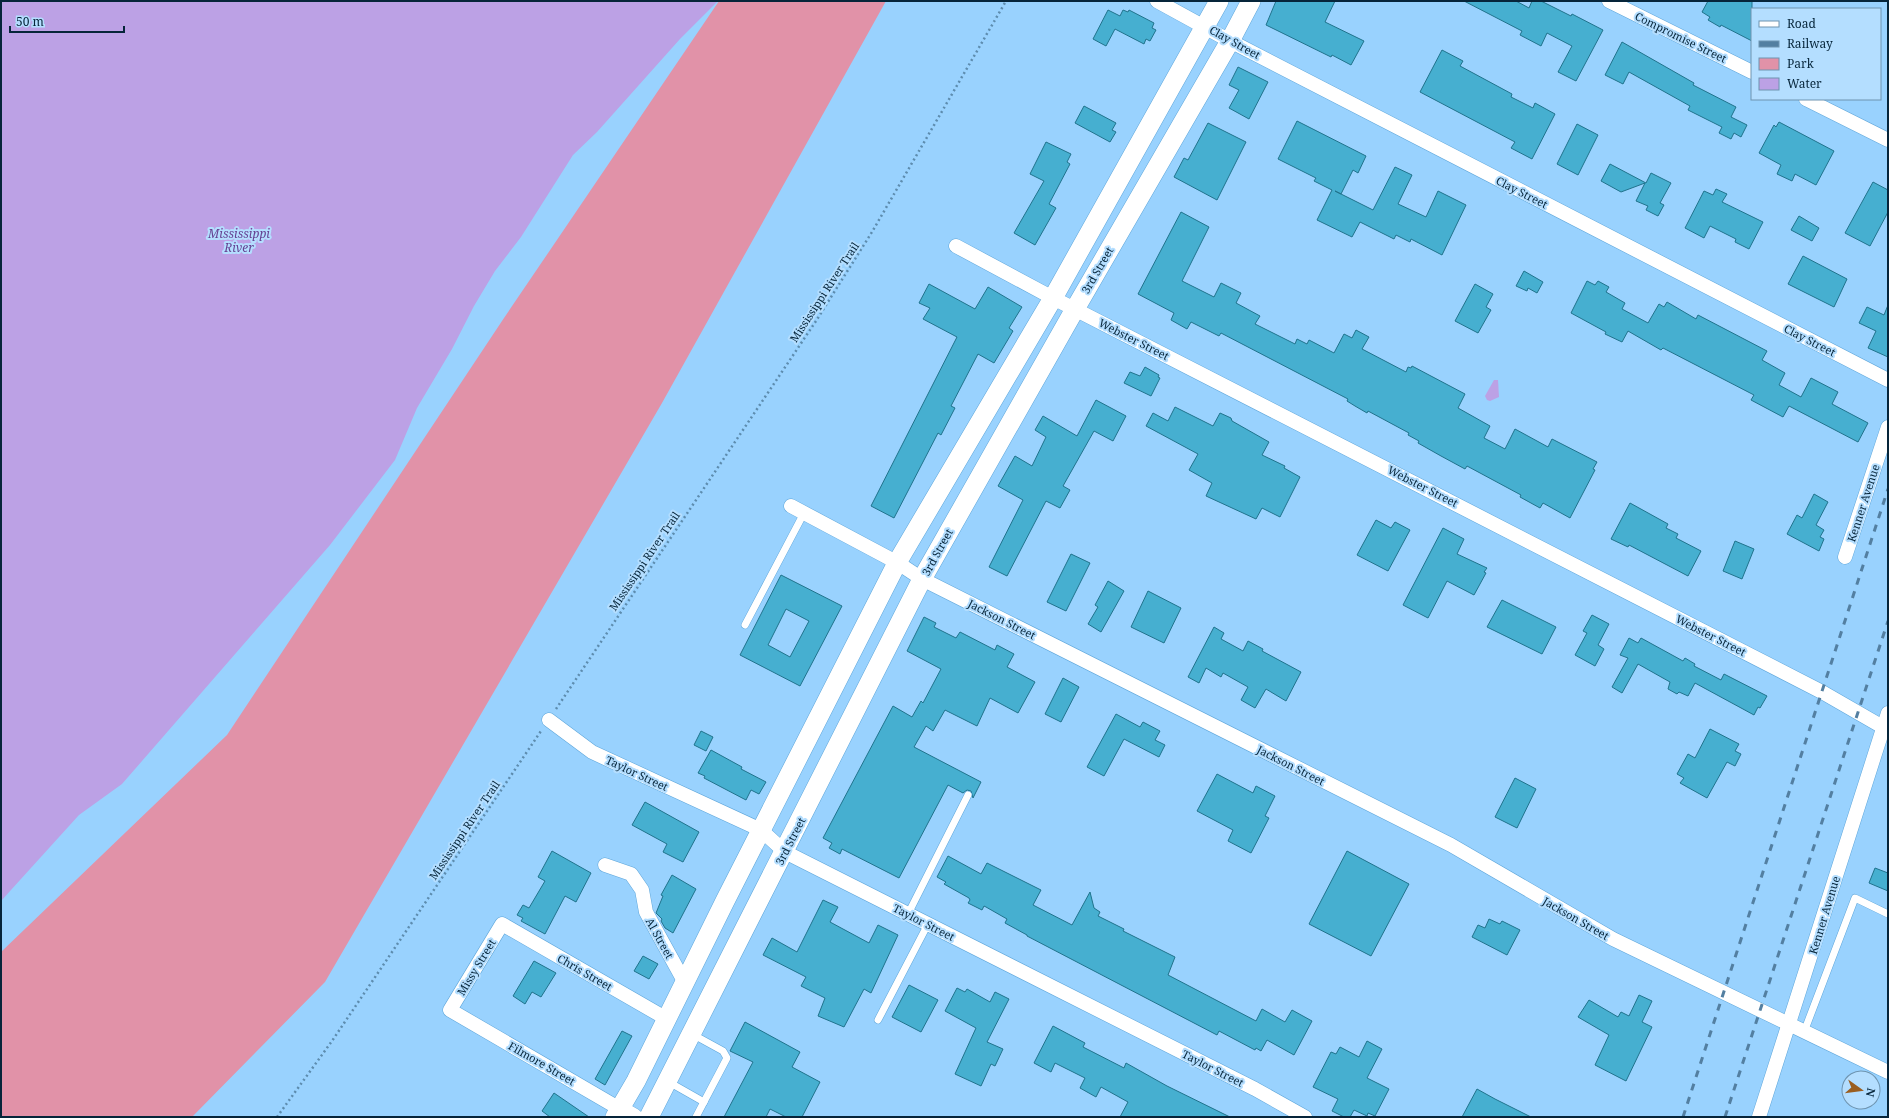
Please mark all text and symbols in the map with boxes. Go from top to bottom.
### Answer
scale bar [10,8,124,34]
street label: Compromise Street [1633,8,1729,66]
legend [1751,8,1881,100]
text: 50 m [16,13,44,30]
text: Road [1787,15,1817,32]
street label: Clay Street [1207,22,1263,62]
text: Railway [1787,35,1833,52]
text: Park [1787,55,1815,72]
text: Water [1787,75,1822,92]
street label: Clay Street [1494,173,1550,211]
water label: Mississippi River [207,225,270,256]
street label: Mississippi River Trail [786,239,862,345]
street label: 3rd Street [1078,244,1116,296]
street label: Webster Street [1096,315,1172,363]
street label: Clay Street [1782,321,1838,359]
street label: Webster Street [1385,462,1461,510]
street label: Kenner Avenue [1843,462,1883,544]
street label: Mississippi River Trail [605,508,683,613]
street label: 3rd Street [918,526,956,578]
street label: Jackson Street [965,595,1038,643]
street label: Webster Street [1673,611,1749,659]
street label: Jackson Street [1254,741,1327,789]
street label: Taylor Street [603,752,671,794]
street label: Mississippi River Trail [425,777,503,882]
street label: 3rd Street [772,814,808,867]
street label: Kenner Avenue [1805,874,1843,956]
street label: Jackson Street [1539,893,1612,943]
street label: Taylor Street [891,900,957,944]
street label: Al Street [643,915,677,961]
street label: Missy Street [453,936,499,998]
street label: Chris Street [555,950,615,994]
street label: Filmore Street [506,1038,578,1088]
street label: Taylor Street [1180,1046,1246,1090]
north arrow [1841,1070,1881,1110]
text: N [1863,1087,1880,1099]

